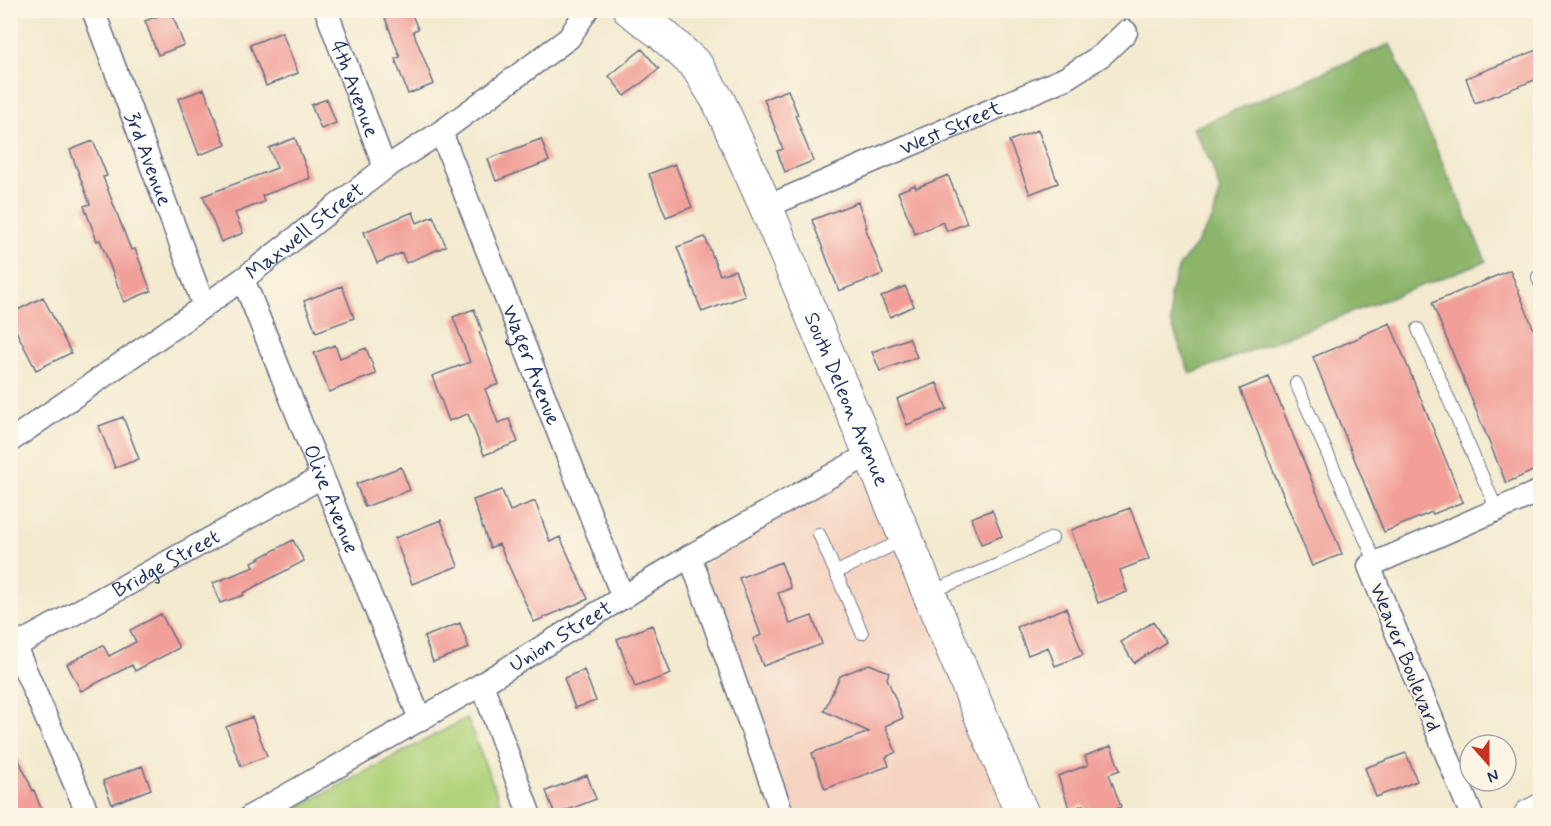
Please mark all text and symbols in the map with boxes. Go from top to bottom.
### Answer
street label: 4th Avenue [324,37,385,141]
street label: West Street [895,94,1007,163]
street label: 3rd Avenue [117,108,178,210]
street label: Maxwell Street [240,176,370,287]
street label: Wager Avenue [495,301,567,430]
street label: South Deleon Avenue [797,308,895,491]
street label: Olive Avenue [296,441,365,558]
street label: Bridge Street [108,523,225,605]
street label: Weaver Boulevard [1363,579,1448,736]
street label: Union Street [504,594,618,679]
north arrow [1458,733,1518,793]
text: N [1484,764,1502,787]

